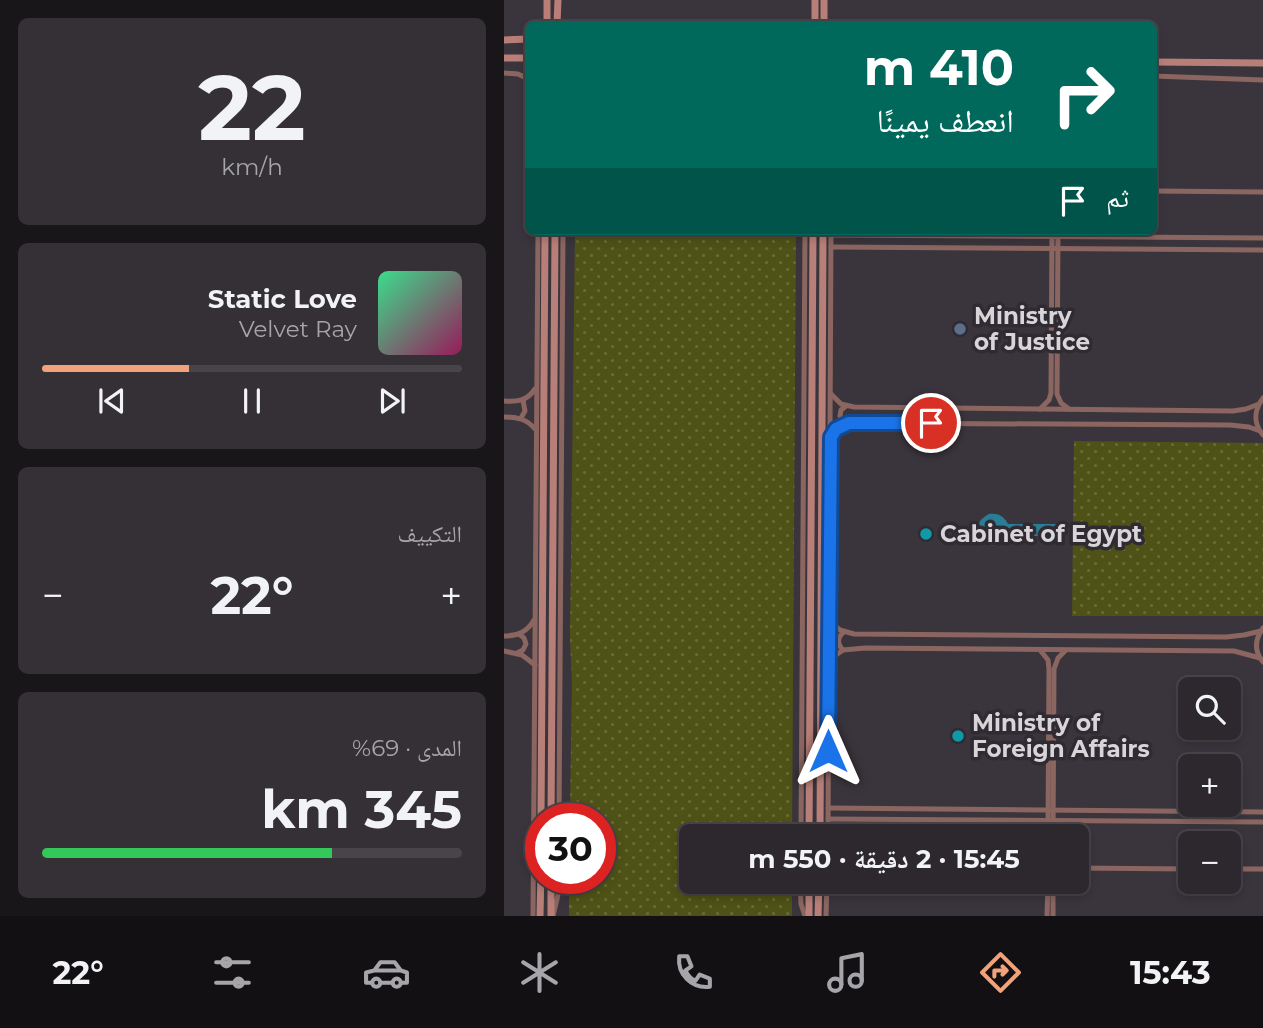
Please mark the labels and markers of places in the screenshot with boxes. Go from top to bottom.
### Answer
place label: Ministry of Justice [974,302,1090,356]
marker: Ministry of Justice [952,321,968,337]
pin [901,393,961,453]
place label: Cabinet of Egypt [940,520,1142,548]
marker: Cabinet of Egypt [918,526,934,542]
place label: Ministry of Foreign Affairs [972,709,1150,763]
marker: Ministry of Foreign Affairs [950,728,966,744]

